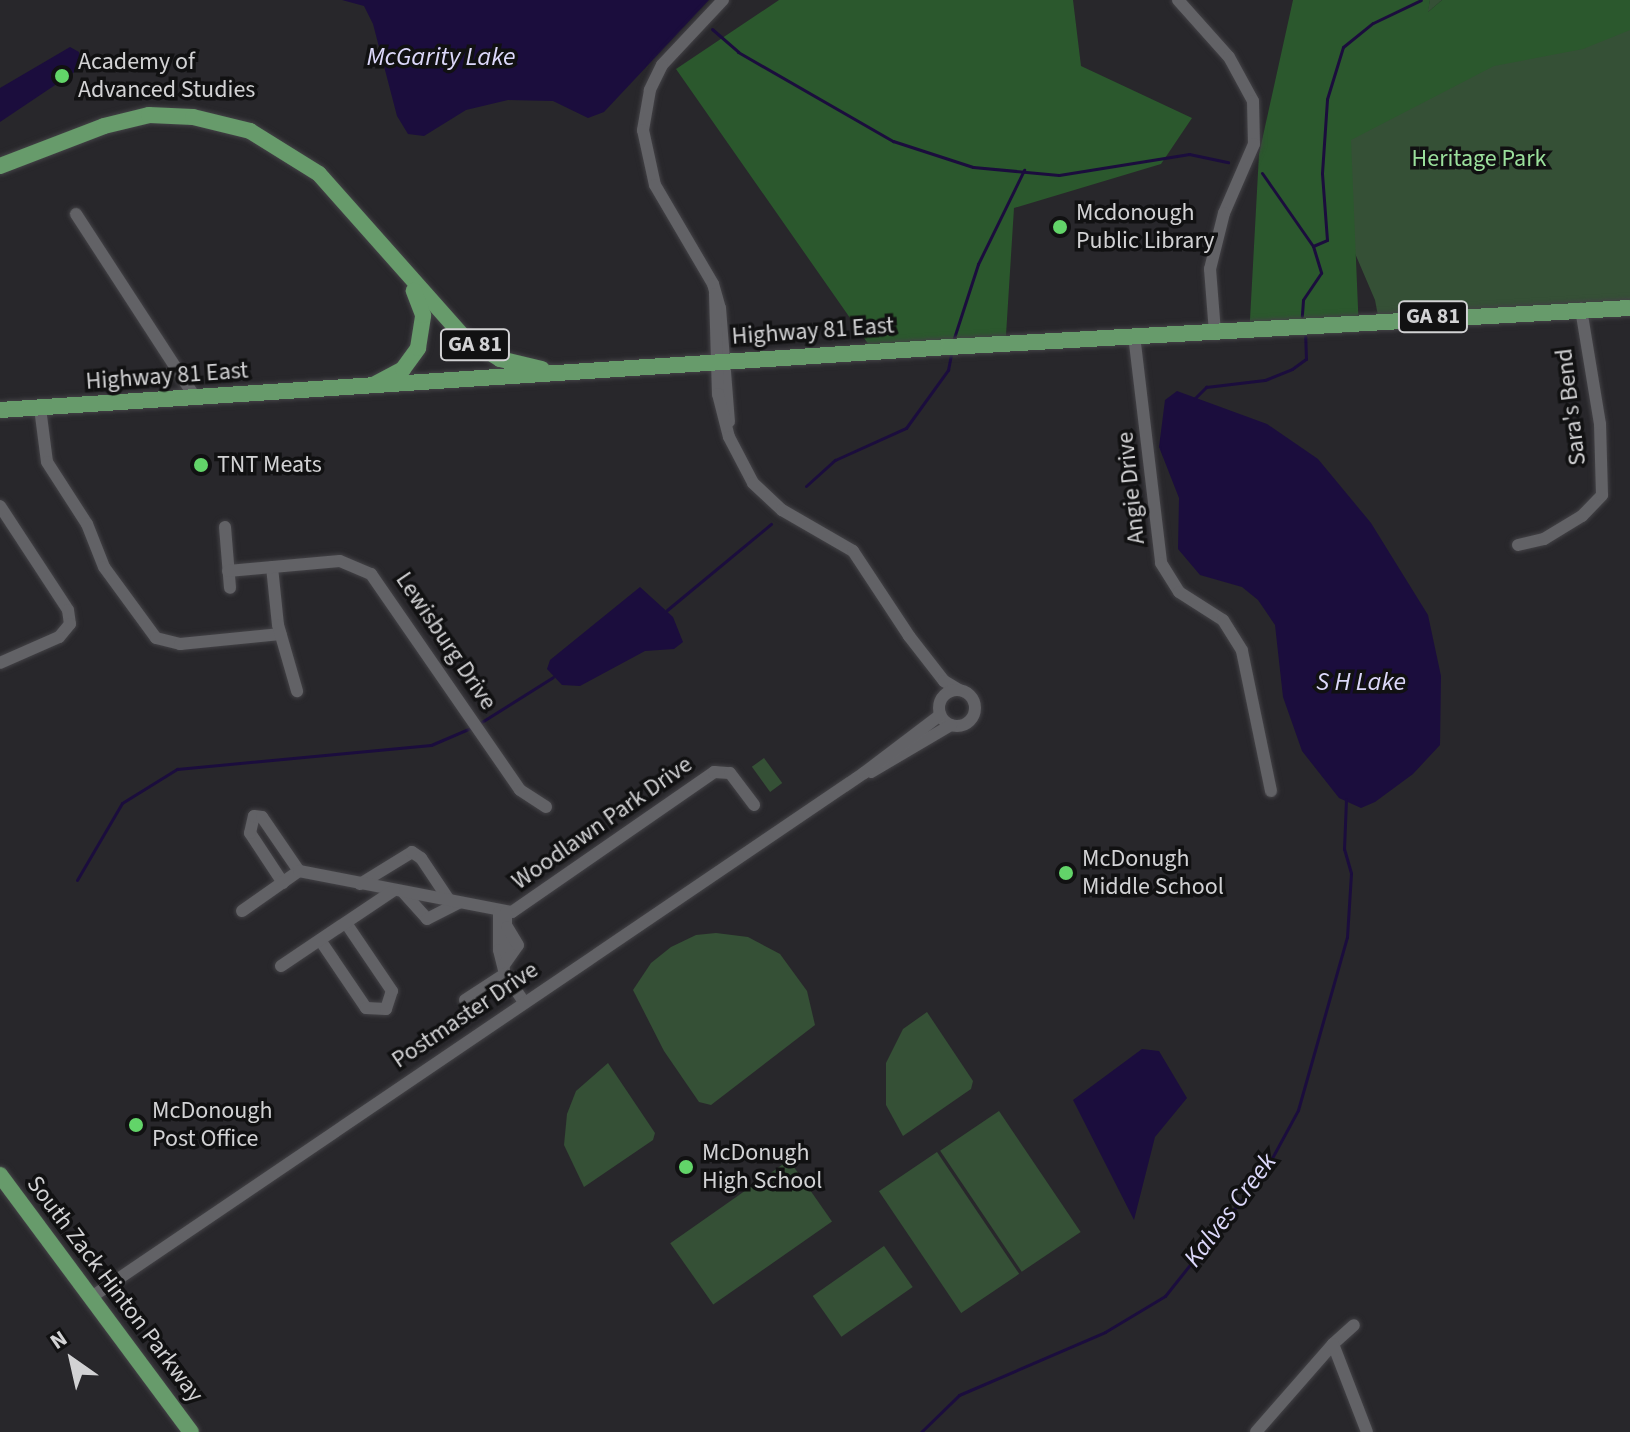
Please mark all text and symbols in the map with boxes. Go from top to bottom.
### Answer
water label: McGarity Lake [366,41,516,73]
place label: Academy of Advanced Studies [78,48,255,104]
marker: Academy of Advanced Studies [53,67,71,85]
park label: Heritage Park [1412,145,1546,173]
place label: Mcdonough Public Library [1076,199,1215,255]
marker: Mcdonough Public Library [1051,218,1069,236]
road number: GA 81 [1397,299,1469,335]
street label: Highway 81 East [731,311,895,351]
road number: GA 81 [439,327,511,363]
street label: Sara's Bend [1550,347,1592,467]
street label: Highway 81 East [85,356,249,396]
street label: Angie Drive [1111,430,1151,546]
place label: TNT Meats [217,451,322,479]
marker: TNT Meats [192,456,210,474]
street label: Lewisburg Drive [389,567,503,715]
water label: S H Lake [1316,666,1406,698]
street label: Woodlawn Park Drive [506,750,698,896]
place label: McDonugh Middle School [1082,845,1224,901]
marker: McDonugh Middle School [1057,864,1075,882]
street label: Postmaster Drive [386,956,544,1074]
place label: McDonough Post Office [152,1097,273,1153]
marker: McDonough Post Office [127,1116,145,1134]
place label: McDonugh High School [702,1139,822,1195]
water label: Kalves Creek [1177,1147,1283,1273]
marker: McDonugh High School [677,1158,695,1176]
street label: South Zack Hinton Parkway [21,1170,209,1408]
north arrow [32,1320,112,1400]
text: N [44,1323,74,1357]

